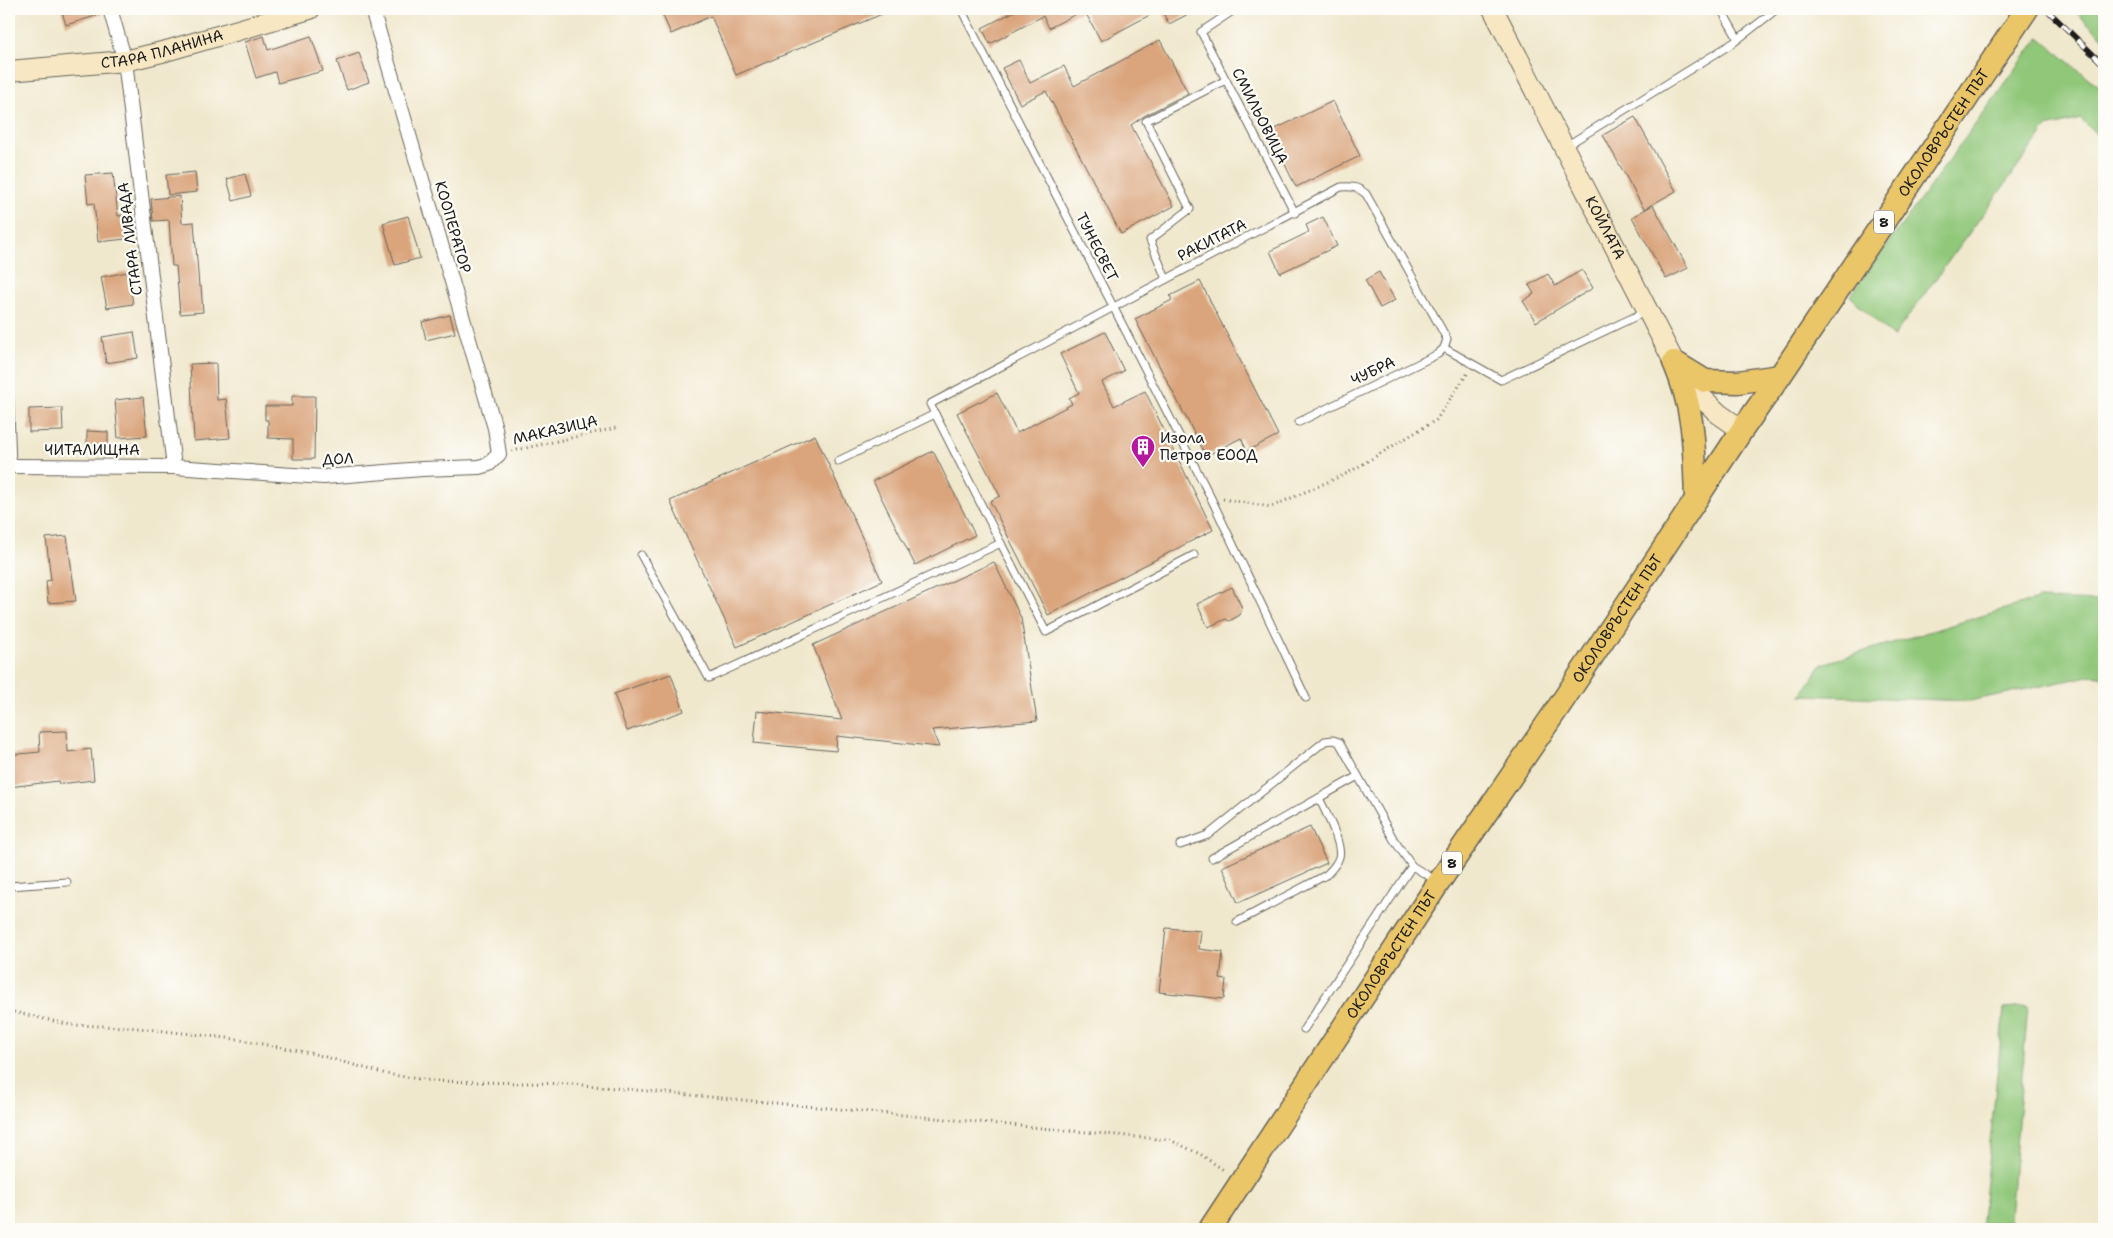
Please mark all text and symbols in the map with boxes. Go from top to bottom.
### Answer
street label: СТАРА ПЛАНИНА [100,25,226,73]
street label: СМИЛЬОВИЦА [1227,65,1293,168]
street label: ОКОЛОВРЪСТЕН ПЪТ [1893,65,1994,201]
street label: КООПЕРАТОР [430,179,476,276]
street label: СТАРА ЛИВАДА [113,181,147,297]
street label: КОЙЛАТА [1581,193,1630,263]
street label: ТУНЕСВЕТ [1071,209,1123,285]
road number: 8 [1874,210,1894,233]
street label: РАКИТАТА [1174,214,1250,266]
street label: ЧУБРА [1347,352,1399,390]
street label: МАКАЗИЦА [511,411,599,449]
place label: Изола Петров ЕООД [1160,428,1258,465]
building icon: Изола Петров ЕООД [1130,434,1156,468]
street label: ЧИТАЛИЩНА [44,440,140,460]
street label: ДОЛ [322,448,354,470]
street label: ОКОЛОВРЪСТЕН ПЪТ [1567,550,1667,687]
road number: 8 [1442,851,1462,874]
street label: ОКОЛОВРЪСТЕН ПЪТ [1341,886,1441,1023]

